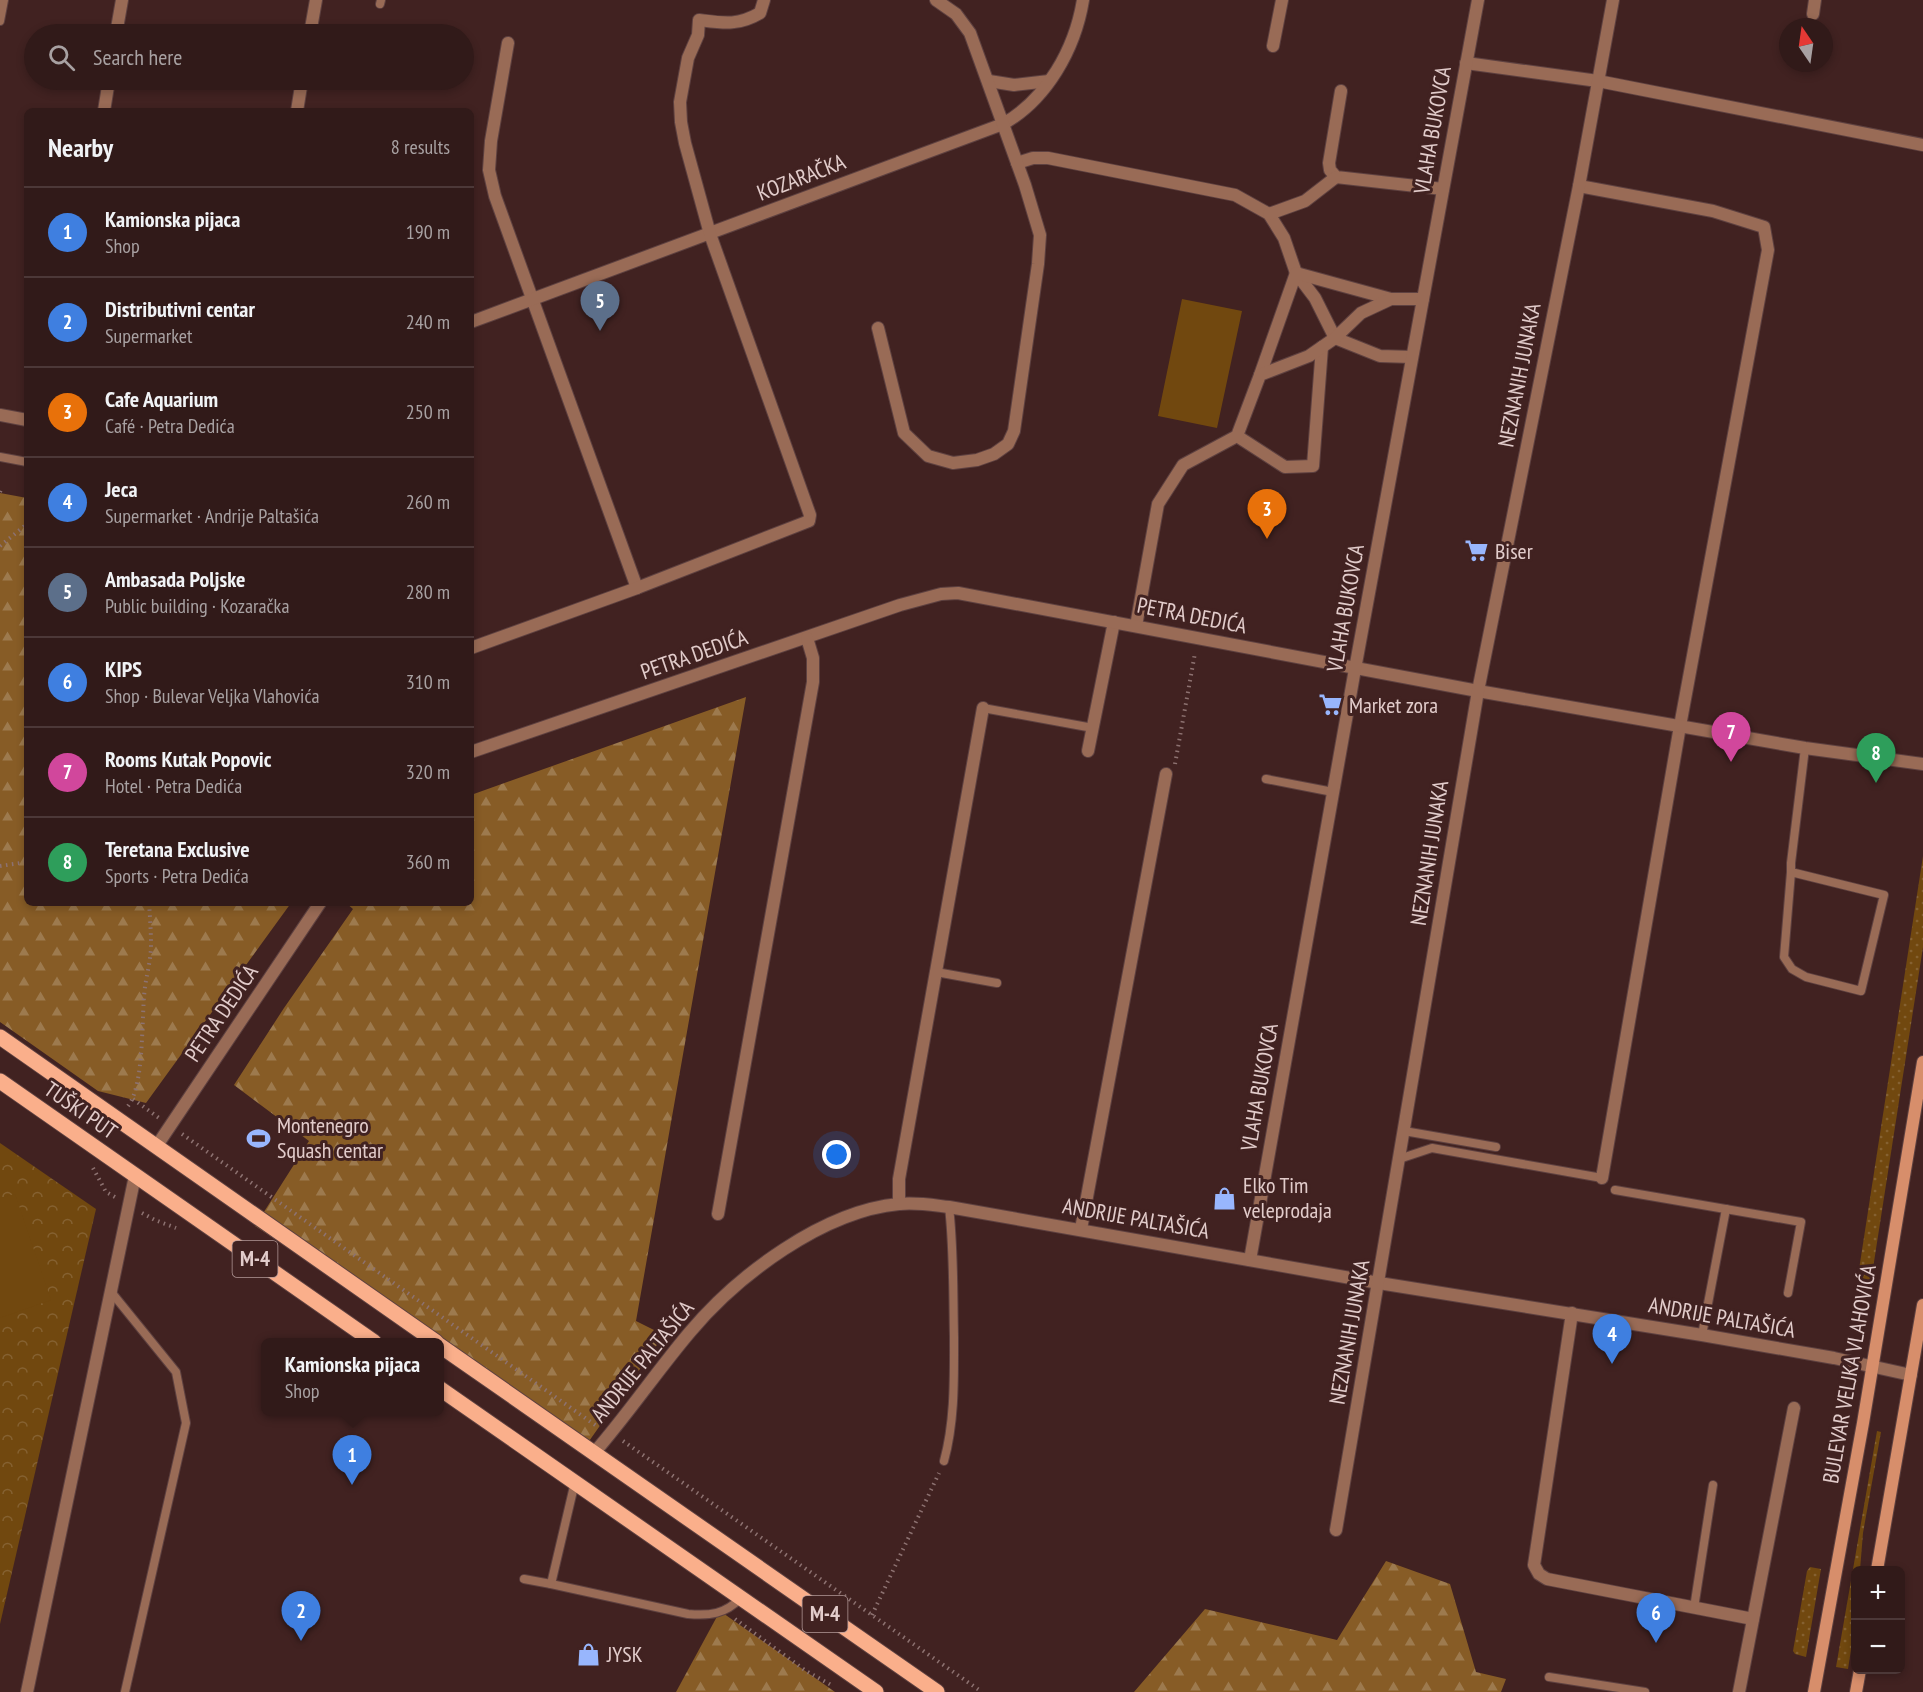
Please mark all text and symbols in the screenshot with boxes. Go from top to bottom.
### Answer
north arrow [1779,18,1833,72]
search box [24,24,474,90]
icon: search [45,41,78,74]
text: Search here [93,43,182,71]
street label: VLAHA BUKOVCA [1407,63,1457,197]
text: Nearby [48,131,113,164]
text: 8 results [391,134,450,160]
street label: KOZARAČKA [753,147,850,207]
text: Kamionska pijaca [105,205,240,233]
text: 1 [63,219,72,245]
text: 190 m [406,219,450,245]
text: Shop [105,233,140,259]
pin: 5 [580,282,620,331]
text: Distributivni centar [105,295,255,323]
street label: NEZNANIH JUNAKA [1491,300,1547,449]
text: 2 [63,309,72,335]
text: 240 m [406,309,450,335]
text: Supermarket [105,323,193,349]
text: Cafe Aquarium [105,385,218,413]
text: 3 [63,399,72,425]
text: 250 m [406,399,450,425]
text: Café · Petra Dedića [105,413,235,439]
text: Jeca [105,475,138,503]
text: 4 [63,489,72,515]
text: 260 m [406,489,450,515]
pin: 3 [1248,490,1286,539]
text: Supermarket · Andrije Paltašića [105,503,319,529]
place label: Biser [1495,537,1533,565]
supermarket icon: Biser [1464,538,1490,564]
street label: VLAHA BUKOVCA [1320,541,1370,675]
text: Ambasada Poljske [105,565,246,593]
text: 5 [63,579,72,605]
text: 280 m [406,579,450,605]
street label: PETRA DEDIĆA [1135,591,1250,639]
text: Public building · Kozaračka [105,593,289,619]
street label: PETRA DEDIĆA [637,622,752,685]
text: KIPS [105,655,142,683]
text: 6 [63,669,72,695]
text: 310 m [406,669,450,695]
text: Shop · Bulevar Veljka Vlahovića [105,683,320,709]
place label: Market zora [1349,691,1438,719]
supermarket icon: Market zora [1318,692,1344,718]
pin: 7 [1712,712,1750,762]
pin: 8 [1856,734,1896,783]
text: Rooms Kutak Popovic [105,745,271,773]
text: 7 [63,759,72,785]
text: 320 m [406,759,450,785]
text: Hotel · Petra Dedića [105,773,242,799]
street label: NEZNANIH JUNAKA [1404,778,1454,927]
text: Teretana Exclusive [105,835,250,863]
text: 8 [63,849,72,875]
text: 360 m [406,849,450,875]
text: Sports · Petra Dedića [105,863,249,889]
street label: PETRA DEDIĆA [178,959,264,1067]
street label: VLAHA BUKOVCA [1234,1020,1284,1154]
street label: TUŠKI PUT [39,1075,123,1145]
place label: Montenegro Squash centar [277,1111,383,1164]
sports icon: Montenegro Squash centar [246,1125,272,1151]
your location [822,1140,851,1169]
place label: Elko Tim veleprodaja [1243,1171,1332,1224]
shop icon: Elko Tim veleprodaja [1212,1185,1238,1211]
street label: ANDRIJE PALTAŠIĆA [1060,1191,1212,1245]
road number: M-4 [232,1241,278,1277]
street label: NEZNANIH JUNAKA [1323,1257,1376,1406]
street label: BULEVAR VELJKA VLAHOVIĆA [1816,1262,1882,1485]
street label: ANDRIJE PALTAŠIĆA [1646,1290,1798,1344]
street label: ANDRIJE PALTAŠIĆA [584,1294,700,1428]
pin: 4 [1592,1314,1632,1364]
popup [261,1338,444,1416]
text: Kamionska pijaca [285,1350,420,1378]
text: Shop [285,1378,320,1404]
pin: 1 [332,1436,372,1485]
map controls [1851,1566,1905,1674]
button: + [1851,1566,1905,1620]
pin: 2 [282,1592,320,1641]
pin: 6 [1636,1594,1676,1643]
road number: M-4 [802,1596,848,1632]
button: − [1851,1620,1905,1674]
place label: JYSK [606,1640,643,1668]
shop icon: JYSK [576,1641,602,1667]

